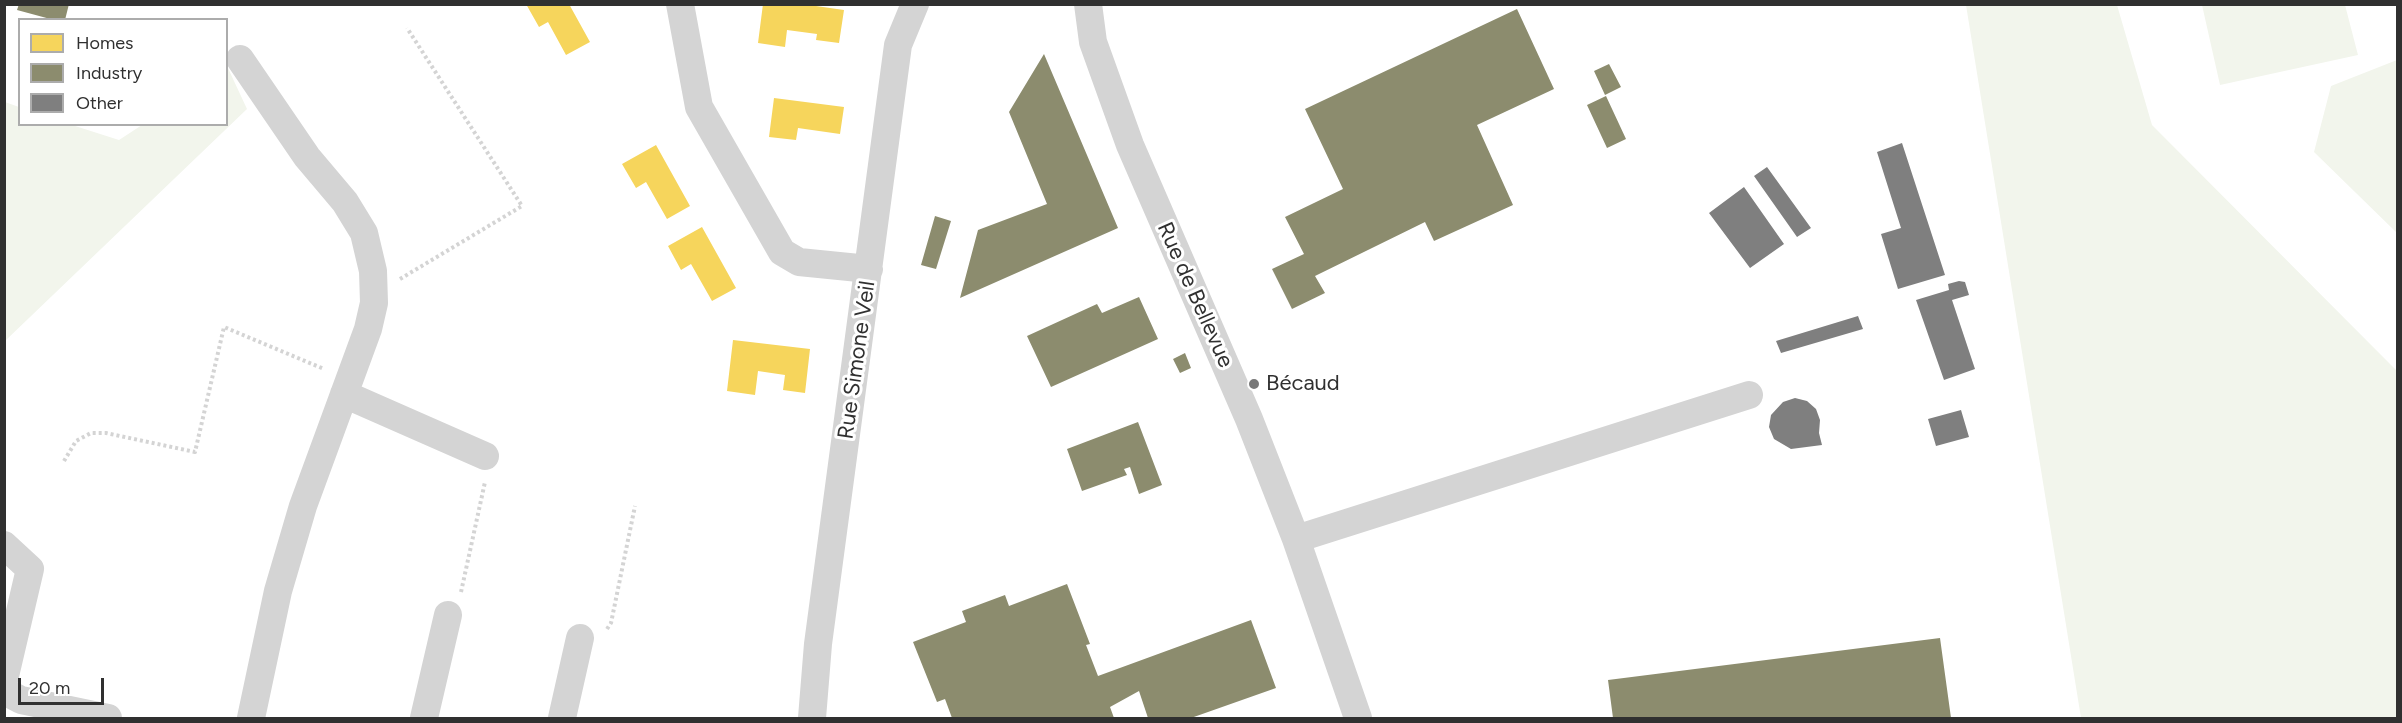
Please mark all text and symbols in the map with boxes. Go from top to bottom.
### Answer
legend [18,18,228,126]
text: Homes [76,32,134,54]
text: Industry [76,62,142,84]
text: Other [76,92,123,114]
street label: Rue de Bellevue [1151,218,1239,372]
street label: Rue Simone Veil [833,279,881,441]
place label: Bécaud [1266,371,1340,397]
marker: Bécaud [1247,377,1261,391]
scale bar [21,666,106,704]
text: 20 m [29,677,70,699]

